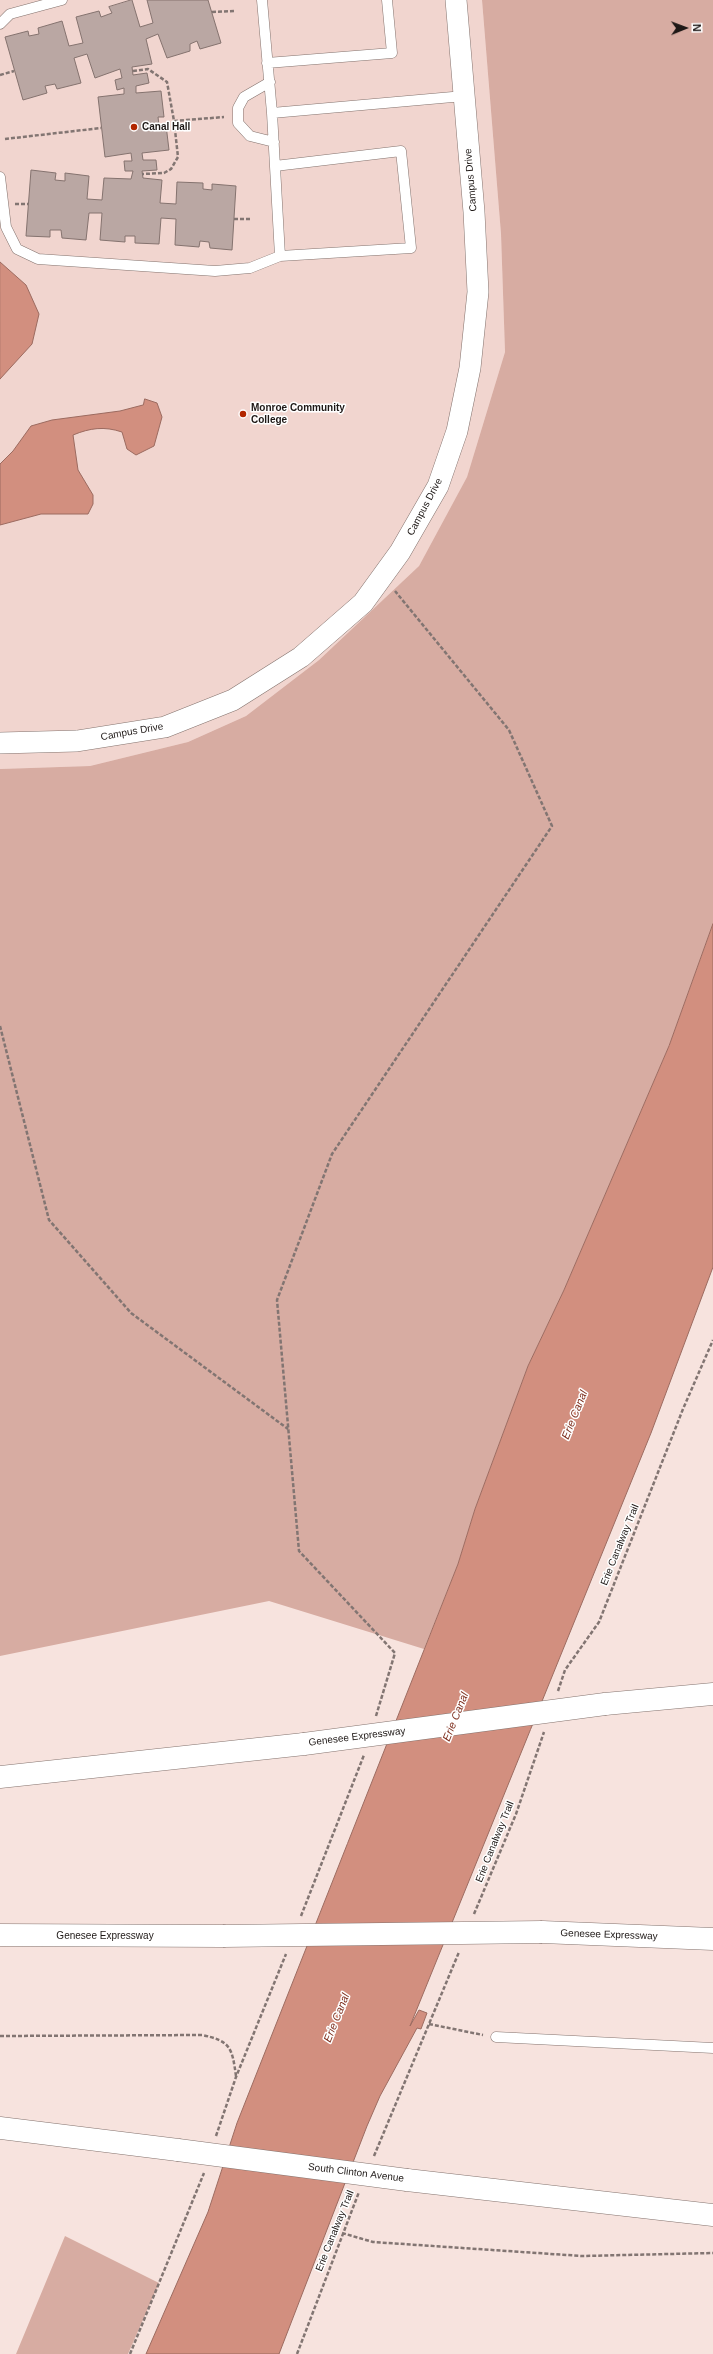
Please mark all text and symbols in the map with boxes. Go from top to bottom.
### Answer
north arrow [665,8,705,48]
text: N [691,24,703,32]
place label: Canal Hall [142,121,190,133]
marker: Canal Hall [129,122,139,132]
street label: Campus Drive [462,148,480,212]
place label: Monroe Community College [251,402,345,426]
marker: Monroe Community College [238,409,248,419]
street label: Campus Drive [405,476,445,538]
street label: Campus Drive [100,721,164,743]
water label: Erie Canal [559,1389,591,1441]
street label: Erie Canalway Trail [598,1503,642,1587]
water label: Erie Canal [440,1691,472,1743]
street label: Genesee Expressway [308,1725,406,1749]
street label: Erie Canalway Trail [473,1800,517,1884]
street label: Genesee Expressway [560,1927,658,1943]
street label: Genesee Expressway [56,1930,154,1942]
water label: Erie Canal [321,1992,353,2044]
street label: South Clinton Avenue [307,2161,405,2185]
street label: Erie Canalway Trail [313,2189,357,2273]

